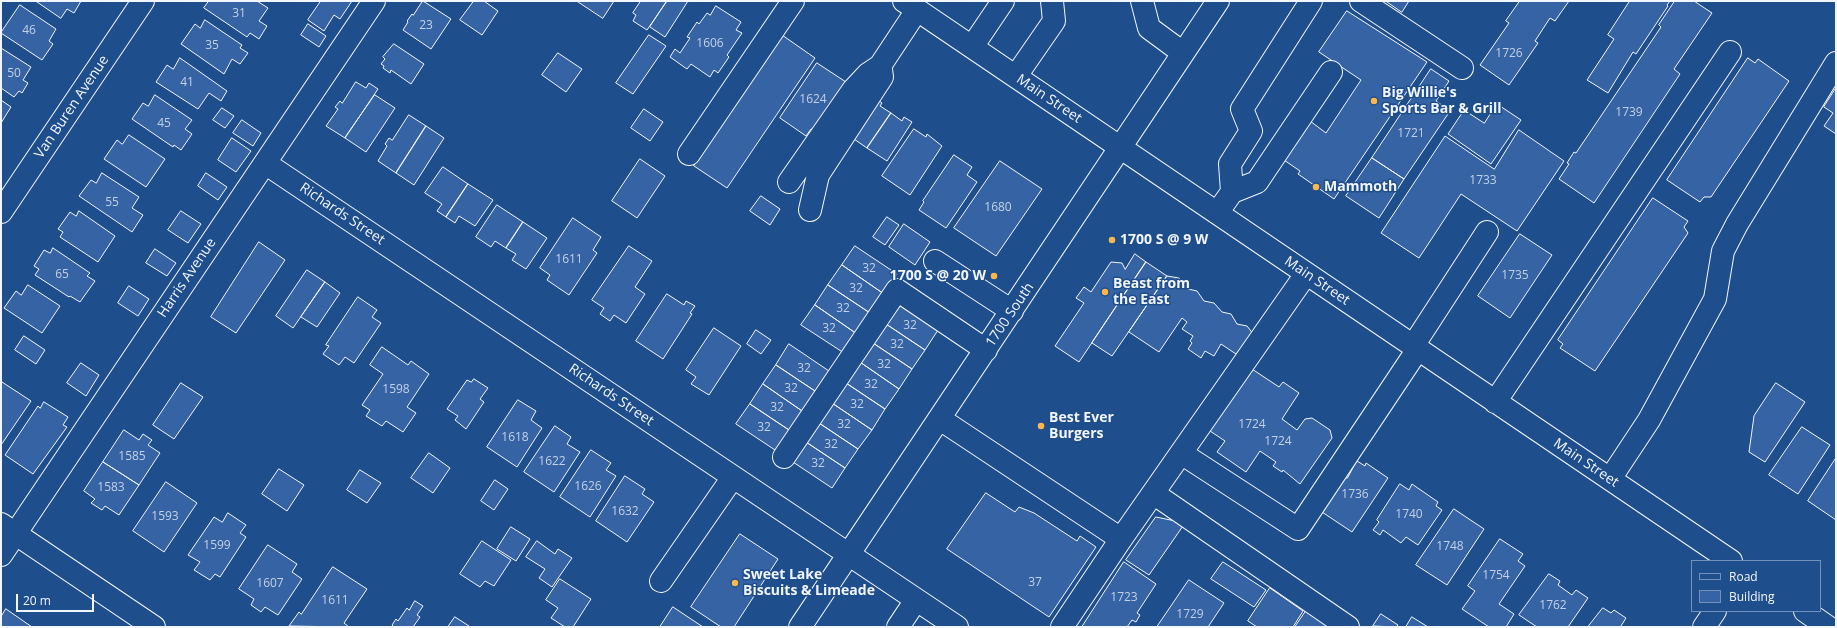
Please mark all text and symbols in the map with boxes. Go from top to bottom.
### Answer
house number: 31 [232,7,246,21]
house number: 23 [419,19,433,33]
house number: 46 [22,24,36,38]
house number: 1606 [696,37,724,51]
house number: 35 [205,39,219,53]
house number: 1726 [1495,47,1523,61]
street label: Van Buren Avenue [31,52,113,162]
house number: 50 [7,67,21,81]
street label: Main Street [1013,71,1085,127]
house number: 41 [180,76,194,90]
place label: Big Willie's Sports Bar & Grill [1382,85,1502,118]
house number: 1624 [799,93,827,107]
marker: Big Willie's Sports Bar & Grill [1369,96,1379,106]
house number: 1739 [1615,106,1643,120]
house number: 45 [157,117,171,131]
house number: 1721 [1397,127,1425,141]
house number: 1733 [1469,174,1497,188]
street label: Richards Street [296,179,388,249]
place label: Mammoth [1324,179,1397,195]
marker: Mammoth [1311,182,1321,192]
house number: 55 [105,196,119,210]
house number: 1680 [984,201,1012,215]
place label: 1700 S @ 9 W [1120,232,1208,248]
street label: Harris Avenue [154,235,220,321]
marker: 1700 S @ 9 W [1107,235,1117,245]
house number: 1611 [555,253,583,267]
street label: Main Street [1281,253,1353,309]
house number: 32 [862,262,876,276]
house number: 65 [55,268,69,282]
place label: 1700 S @ 20 W [890,268,986,284]
house number: 1735 [1501,269,1529,283]
marker: 1700 S @ 20 W [989,271,999,281]
place label: Beast from the East [1113,276,1190,308]
street label: 1700 South [982,280,1038,350]
house number: 32 [849,282,863,296]
marker: Beast from the East [1100,287,1110,297]
house number: 32 [836,302,850,316]
house number: 32 [903,319,917,333]
house number: 32 [822,322,836,336]
house number: 32 [890,338,904,352]
house number: 32 [877,358,891,372]
street label: Richards Street [565,360,657,430]
house number: 32 [797,362,811,376]
house number: 32 [864,378,878,392]
house number: 32 [784,382,798,396]
house number: 1598 [382,383,410,397]
house number: 32 [850,398,864,412]
house number: 32 [770,401,784,415]
place label: Best Ever Burgers [1049,410,1114,442]
house number: 32 [837,418,851,432]
house number: 1724 [1238,418,1266,432]
house number: 32 [757,421,771,435]
marker: Best Ever Burgers [1036,421,1046,431]
house number: 1618 [501,431,529,445]
house number: 1724 [1264,435,1292,449]
street label: Main Street [1550,435,1622,491]
house number: 32 [824,438,838,452]
house number: 1585 [118,450,146,464]
house number: 1622 [538,455,566,469]
house number: 32 [811,457,825,471]
house number: 1626 [574,480,602,494]
house number: 1583 [97,481,125,495]
house number: 1736 [1341,488,1369,502]
house number: 1632 [611,505,639,519]
house number: 1740 [1395,508,1423,522]
house number: 1593 [151,510,179,524]
house number: 1599 [203,539,231,553]
house number: 1748 [1436,540,1464,554]
legend [1691,560,1821,612]
place label: Sweet Lake Biscuits & Limeade [743,567,875,600]
text: Road [1729,568,1758,585]
house number: 1754 [1482,569,1510,583]
house number: 37 [1028,576,1042,590]
house number: 1607 [256,577,284,591]
marker: Sweet Lake Biscuits & Limeade [730,578,740,588]
scale bar [18,586,96,612]
text: Building [1729,588,1774,605]
house number: 1723 [1110,591,1138,605]
text: 20 m [23,592,51,609]
house number: 1611 [321,594,349,608]
house number: 1762 [1539,599,1567,613]
house number: 1729 [1176,608,1204,622]

